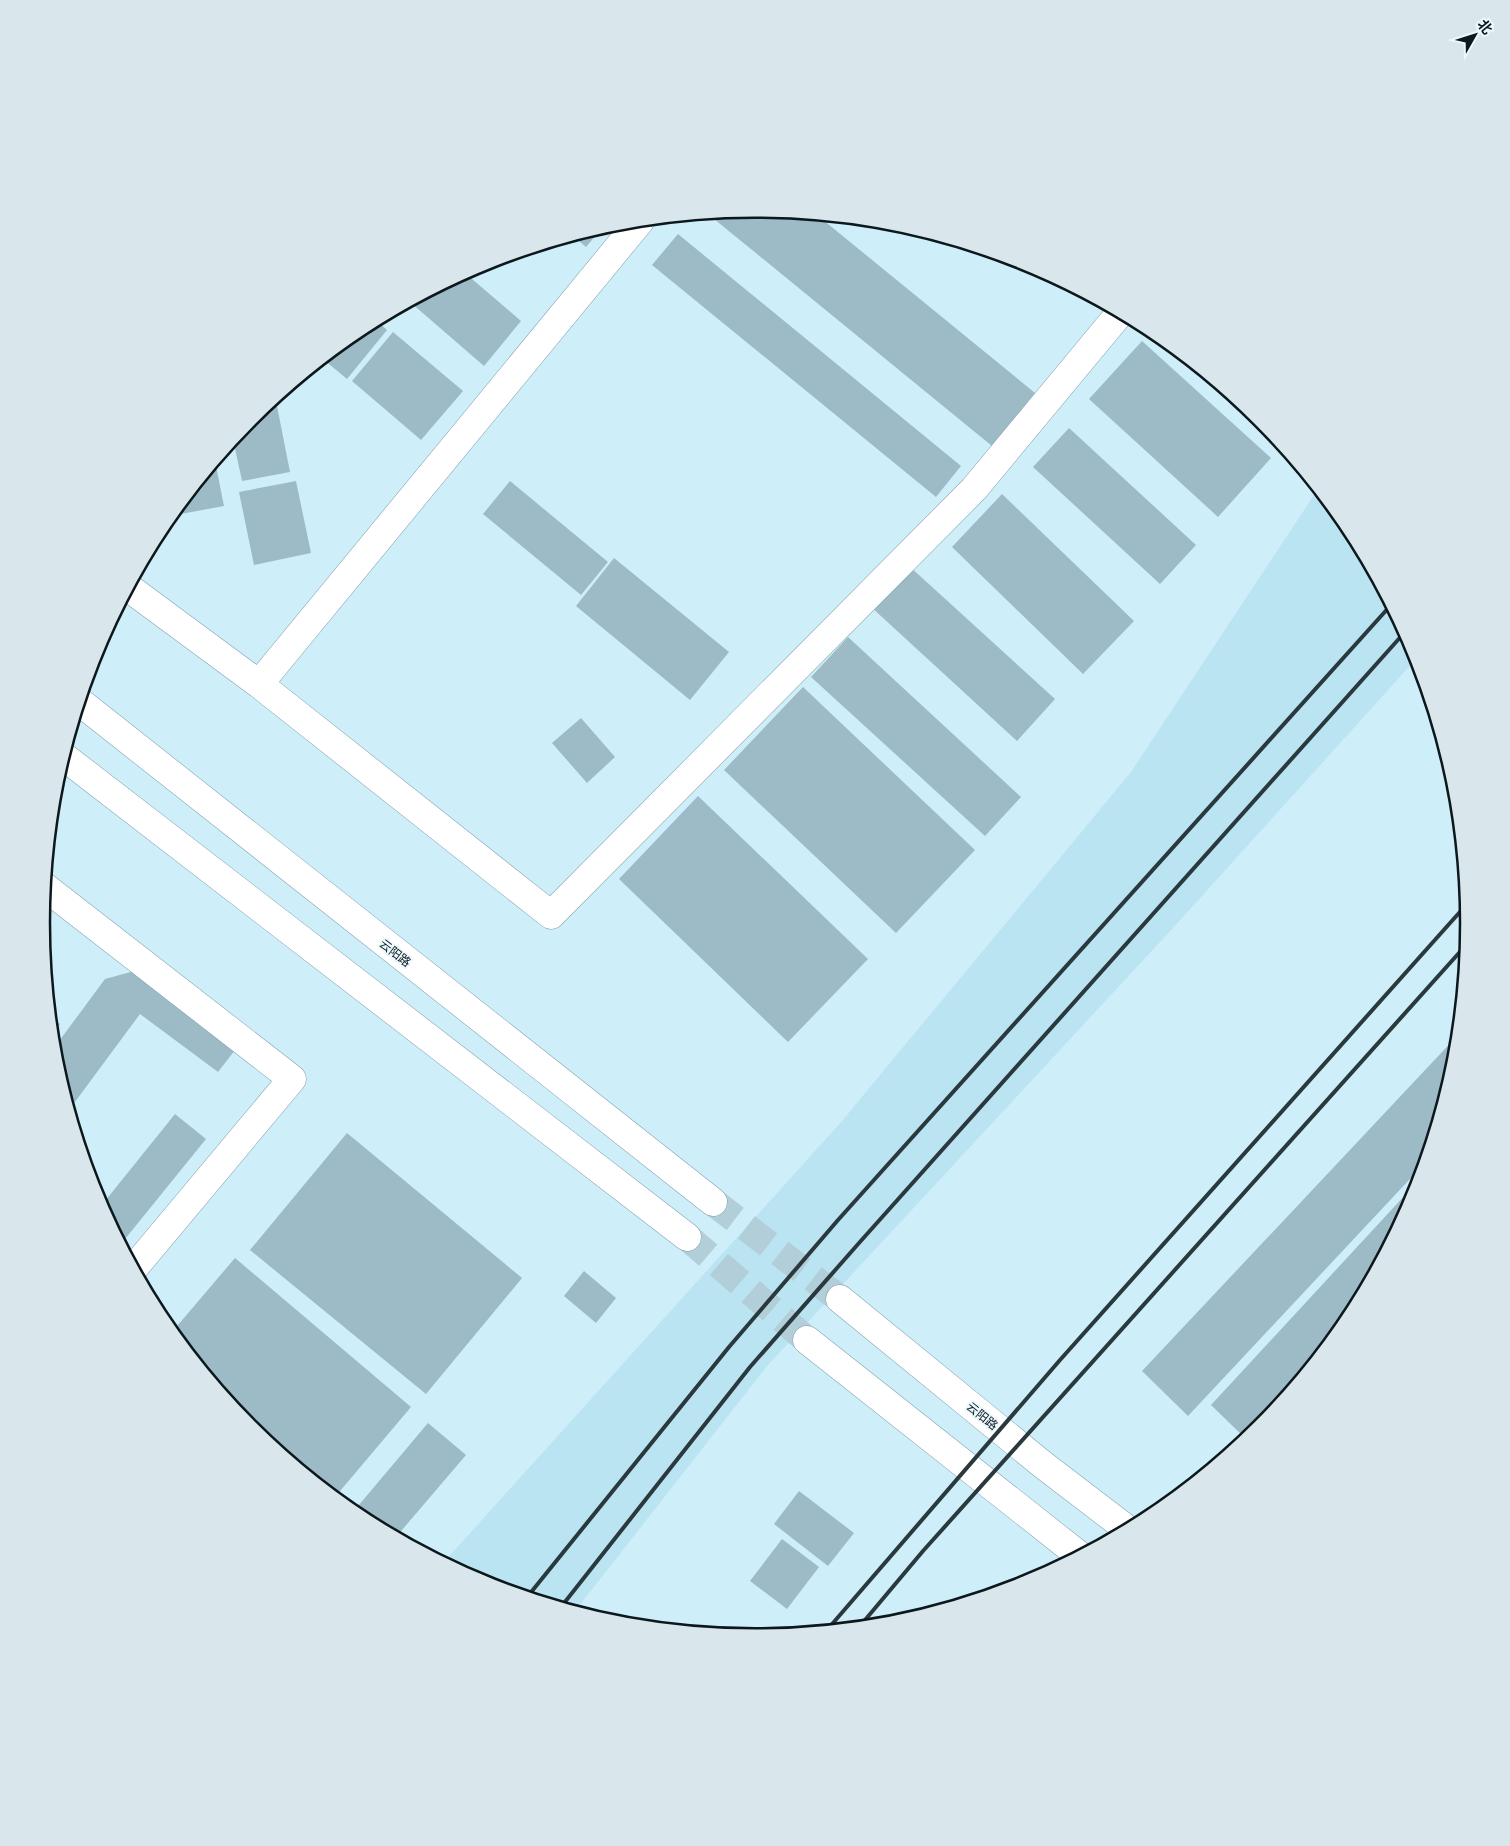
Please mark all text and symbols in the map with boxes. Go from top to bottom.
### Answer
north arrow [1450,10,1500,60]
text: 北 [1474,14,1498,38]
street label: 云阳路 [377,934,415,970]
street label: 云阳路 [964,1397,1002,1433]

